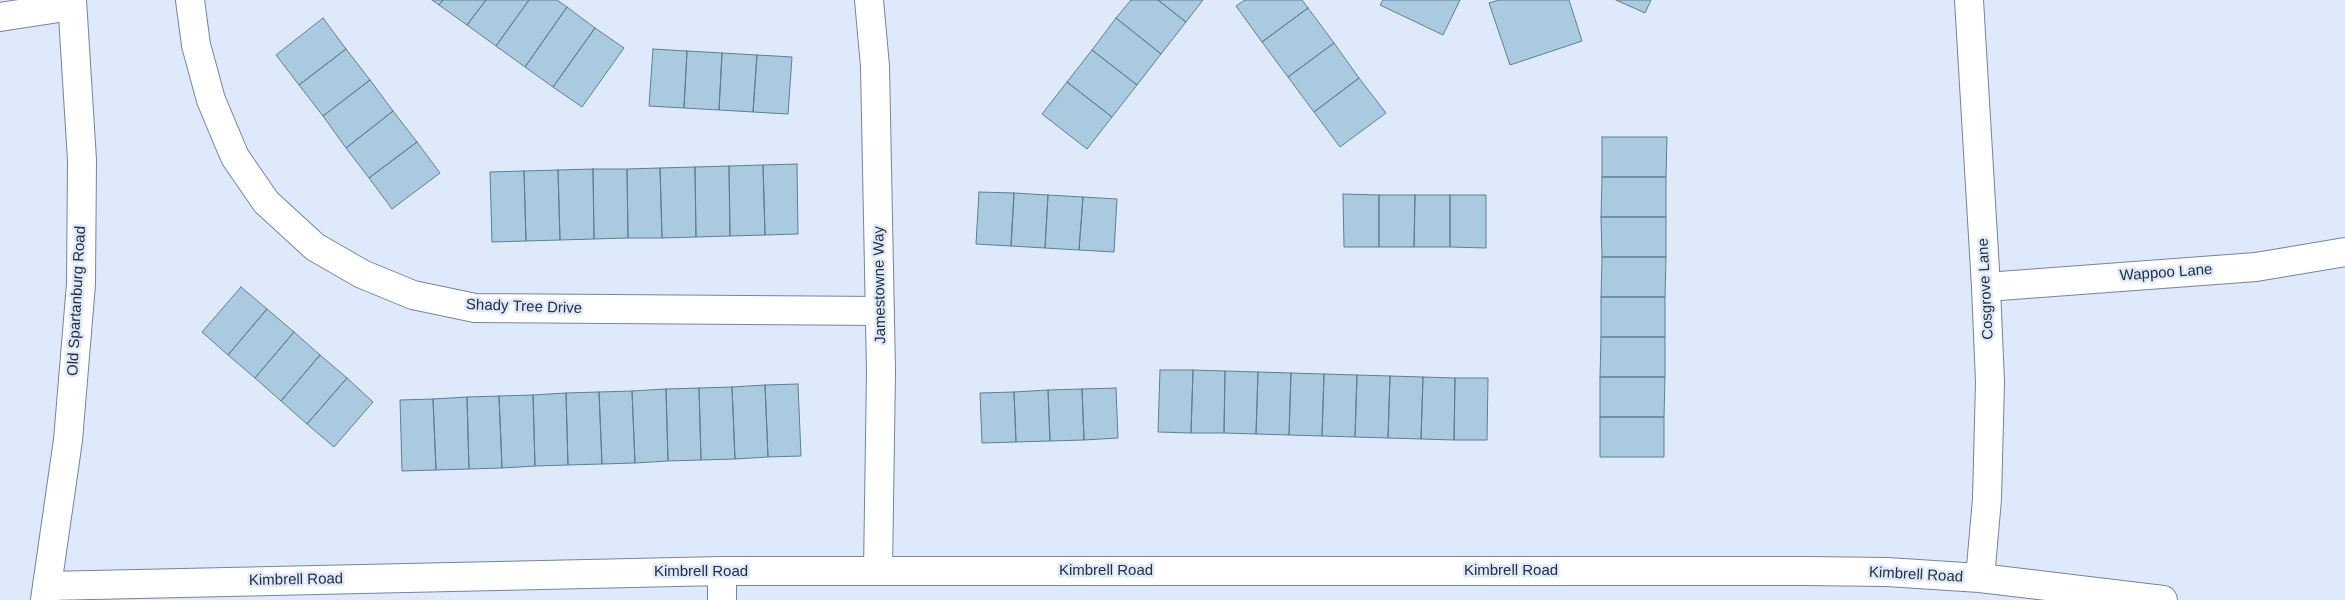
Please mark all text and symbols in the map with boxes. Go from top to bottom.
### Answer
street label: Old Spartanburg Road [64,226,90,376]
street label: Jamestowne Way [870,226,890,344]
street label: Cosgrove Lane [1974,238,1998,340]
street label: Wappoo Lane [2119,261,2213,285]
street label: Shady Tree Drive [466,296,582,318]
street label: Kimbrell Road [1059,562,1153,580]
street label: Kimbrell Road [1464,562,1558,580]
street label: Kimbrell Road [654,563,748,581]
street label: Kimbrell Road [1868,564,1964,586]
street label: Kimbrell Road [249,570,343,590]

